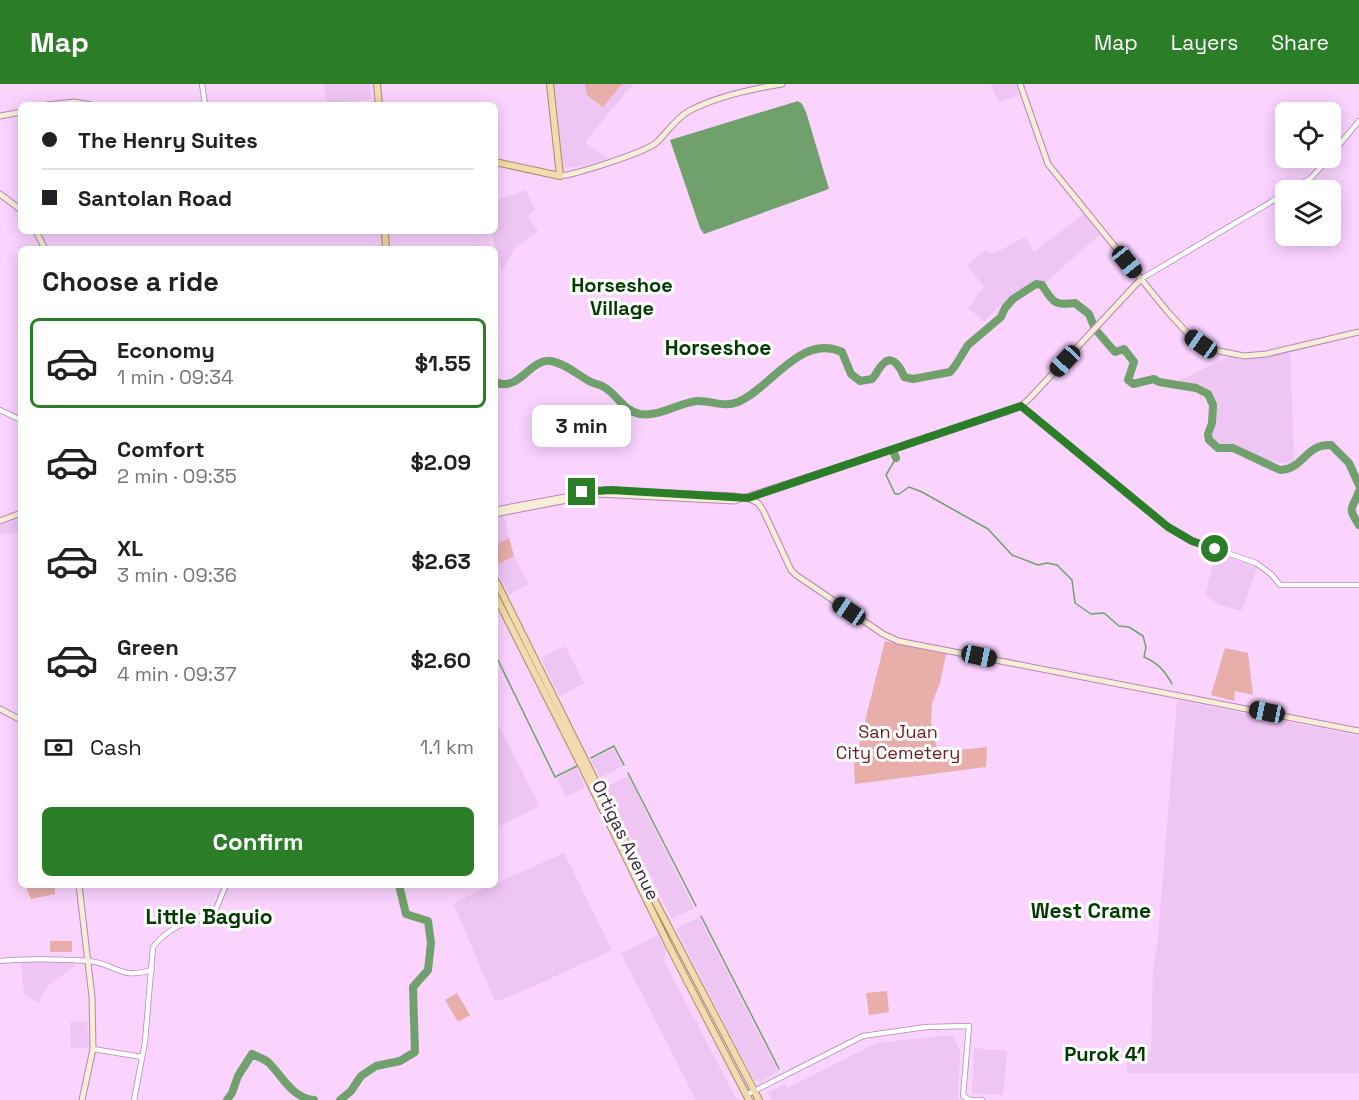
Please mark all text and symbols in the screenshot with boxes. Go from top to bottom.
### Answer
text: Map [30,24,89,60]
text: Map [1094,29,1138,56]
text: Layers [1171,29,1238,56]
text: Share [1271,29,1329,56]
map controls [1275,102,1341,246]
button: locate [1275,102,1341,168]
text: The Henry Suites [78,126,258,154]
button: layers [1275,180,1341,246]
text: Santolan Road [78,184,232,212]
car [1109,242,1145,282]
text: Choose a ride [42,264,219,299]
district label: Horseshoe Village [571,272,673,321]
car [1181,326,1221,362]
district label: Horseshoe [665,334,771,361]
icon: car [45,336,99,390]
text: Economy [117,336,215,364]
car [1046,342,1084,380]
text: $1.55 [415,349,471,377]
text: 1 min · 09:34 [117,364,234,390]
callout: 3 min [532,405,632,447]
text: 3 min [556,413,607,439]
icon: car [45,435,99,489]
text: Comfort [117,435,205,463]
text: $2.09 [410,448,471,476]
text: 2 min · 09:35 [117,463,237,489]
route end [568,478,595,505]
icon: car [45,534,99,588]
text: XL [117,534,143,562]
route start [1201,535,1228,562]
text: $2.63 [411,547,471,575]
text: 3 min · 09:36 [117,562,237,588]
car [829,593,869,629]
icon: car [45,633,99,687]
text: Green [117,633,179,661]
car [960,643,998,669]
text: $2.60 [410,646,471,674]
text: 4 min · 09:37 [117,661,237,687]
car [1248,700,1286,724]
park label: San Juan City Cemetery [836,720,960,764]
icon: cash [42,731,75,764]
text: Cash [90,733,142,761]
text: 1.1 km [420,734,474,760]
street label: Ortigas Avenue [587,776,665,904]
button: Confirm [42,807,474,876]
district label: West Crame [1031,897,1151,924]
district label: Little Baguio [145,903,273,930]
district label: Purok 41 [1064,1041,1146,1067]

